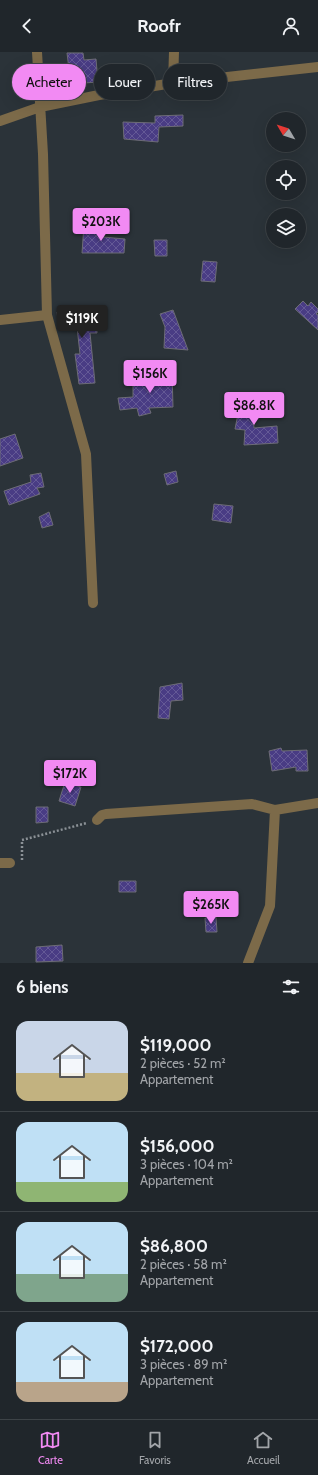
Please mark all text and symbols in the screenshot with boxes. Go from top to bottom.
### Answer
icon: back [16,15,38,37]
text: Roofr [137,15,181,37]
icon: person [280,15,302,37]
chip: Acheter [12,64,86,100]
chip: Louer [94,64,155,100]
chip: Filtres [163,64,227,100]
north arrow [266,112,306,152]
map controls [266,112,306,248]
button: locate [266,160,306,200]
pin: $203K [73,208,129,242]
button: layers [266,208,306,248]
text: $203K [82,213,120,229]
pin: $119K [54,305,110,339]
text: $119K [66,310,98,326]
pin: $156K [122,360,178,394]
text: $156K [133,365,167,381]
pin: $86.8K [221,392,287,426]
text: $86.8K [233,397,275,413]
pin: $172K [42,760,98,794]
text: $172K [53,765,87,781]
pin: $265K [183,891,239,925]
text: $265K [193,896,229,912]
icon: filters [280,976,302,998]
text: 6 biens [16,977,69,997]
text: $119,000 [140,1035,211,1055]
icon: home [48,1037,96,1085]
text: 2 pièces · 52 m² [140,1055,226,1071]
text: Appartement [140,1071,213,1087]
text: $156,000 [140,1136,215,1156]
icon: home [48,1138,96,1186]
text: 3 pièces · 104 m² [140,1156,233,1172]
text: Appartement [140,1172,213,1188]
text: $86,800 [140,1236,208,1256]
icon: home [48,1238,96,1286]
text: 2 pièces · 58 m² [140,1256,227,1272]
text: Appartement [140,1272,213,1288]
text: $172,000 [140,1336,214,1356]
icon: home [48,1338,96,1386]
text: 3 pièces · 89 m² [140,1356,227,1372]
text: Appartement [140,1372,213,1388]
tab: Carte [38,1429,63,1467]
tab: Favoris [139,1429,171,1467]
tab: Accueil [247,1429,280,1467]

